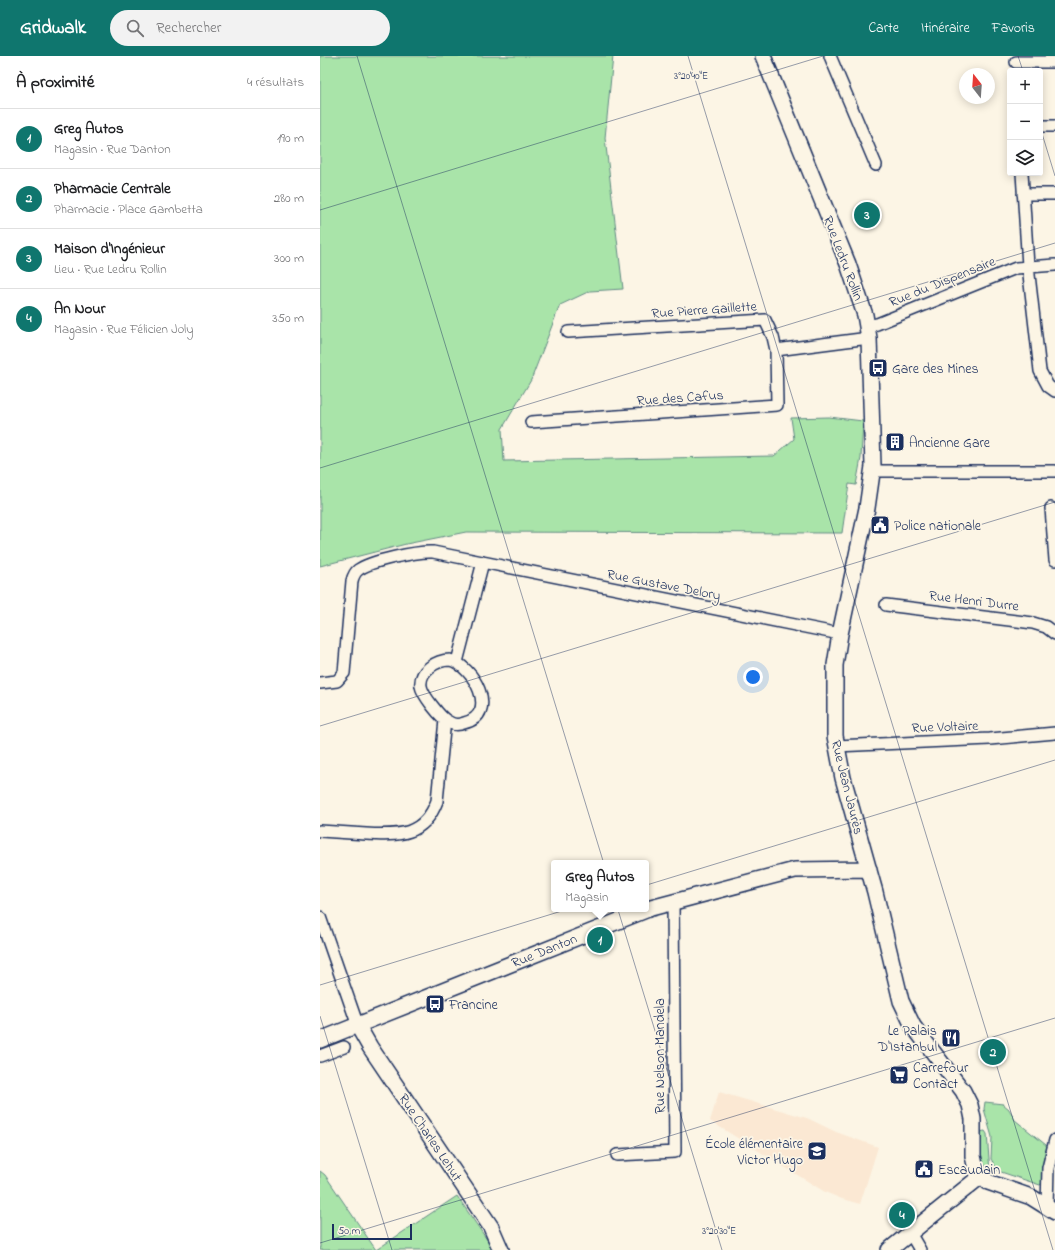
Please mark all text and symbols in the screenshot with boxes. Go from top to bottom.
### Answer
search box [110,10,390,46]
text: Gridwalk [20,15,86,42]
icon: search [124,17,146,39]
text: Rechercher [156,17,221,39]
text: Carte [868,18,899,39]
text: Itinéraire [921,18,970,39]
text: Favoris [992,18,1035,39]
north arrow [959,68,995,104]
map controls [1007,68,1043,176]
button: + [1007,68,1043,104]
text: 3°20'40"E [674,69,708,84]
text: À proximité [16,70,94,95]
text: 4 résultats [247,73,304,92]
button: − [1007,104,1043,140]
text: Greg Autos [54,118,124,140]
text: 1 [27,129,31,148]
text: 190 m [277,129,304,148]
text: Magasin · Rue Danton [54,140,171,159]
button: layers [1007,140,1043,176]
text: Pharmacie Centrale [54,178,171,200]
text: 2 [26,189,32,208]
text: 280 m [274,189,304,208]
text: Pharmacie · Place Gambetta [54,200,203,219]
pin: 3 [854,200,880,230]
street label: Rue Ledru Rollin [817,213,868,304]
text: Maison d'Ingénieur [54,238,165,260]
text: 3 [26,249,32,268]
text: 300 m [274,249,304,268]
street label: Rue du Dispensaire [886,251,1000,313]
text: Lieu · Rue Ledru Rollin [54,260,167,279]
street label: Rue Pierre Gaillette [651,296,758,325]
text: An Nour [54,298,106,320]
text: 4 [26,309,32,328]
text: 350 m [272,309,304,328]
text: Magasin · Rue Félicien Joly [54,320,193,339]
bus stop icon: Gare des Mines [867,357,889,379]
place label: Gare des Mines [892,359,979,380]
street label: Rue des Cafus [636,385,724,412]
building icon: Ancienne Gare [884,431,906,453]
place label: Ancienne Gare [909,433,991,454]
public building icon: Police nationale [869,514,891,536]
place label: Police nationale [894,516,982,537]
street label: Rue Gustave Delory [605,564,723,608]
street label: Rue Henri Durre [928,586,1021,618]
your location [743,667,763,687]
street label: Rue Voltaire [911,716,979,739]
street label: Rue Jean Jaurès [825,738,868,837]
popup [551,860,649,912]
text: Greg Autos [565,866,635,888]
text: Magasin [565,888,608,907]
pin: 1 [587,925,613,955]
street label: Rue Danton [509,929,581,974]
bus stop icon: Francine [424,993,446,1015]
place label: Francine [448,995,498,1016]
street label: Rue Nelson Mandela [650,998,671,1114]
place label: Le Palais D'Istanbul [877,1021,937,1058]
restaurant icon: Le Palais D'Istanbul [940,1027,962,1049]
pin: 2 [980,1037,1006,1067]
place label: Carrefour Contact [913,1058,969,1095]
supermarket icon: Carrefour Contact [888,1064,910,1086]
street label: Rue Charles Lehut [393,1090,467,1186]
place label: École élémentaire Victor Hugo [705,1134,804,1172]
school or university icon: École élémentaire Victor Hugo [806,1140,828,1162]
public building icon: Escaudain [913,1158,935,1180]
place label: Escaudain [938,1160,1000,1181]
pin: 4 [889,1200,915,1230]
scale bar [332,1222,412,1241]
text: 50 m [338,1223,360,1239]
text: 3°20'30"E [702,1224,736,1239]

